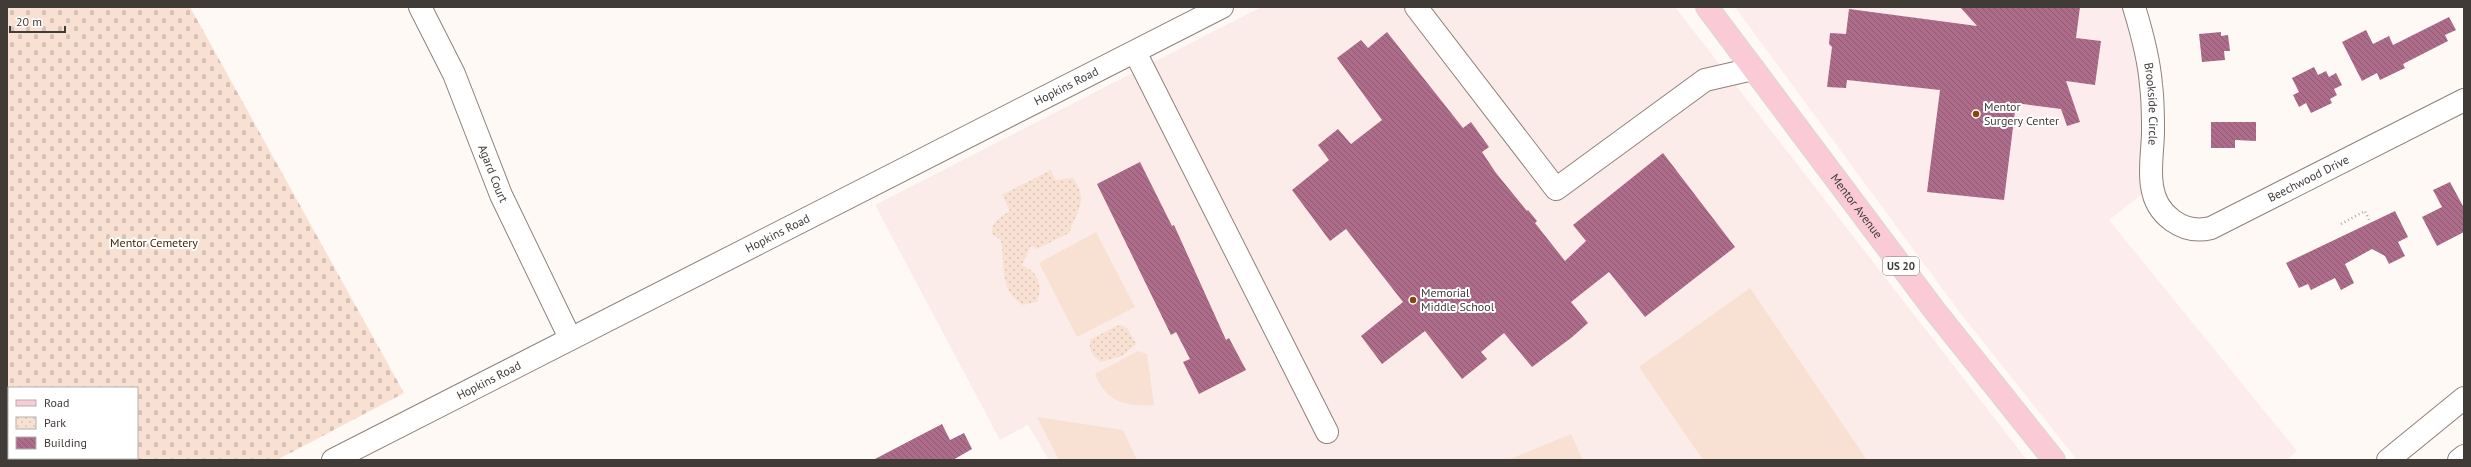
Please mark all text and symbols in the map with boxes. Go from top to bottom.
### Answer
scale bar [10,8,65,34]
text: 20 m [16,14,42,29]
street label: Brookside Circle [2141,61,2161,146]
street label: Hopkins Road [1031,63,1101,109]
place label: Mentor Surgery Center [1984,99,2059,128]
marker: Mentor Surgery Center [1971,109,1981,119]
street label: Agard Court [475,142,511,205]
street label: Beechwood Drive [2265,151,2351,205]
street label: Mentor Avenue [1828,171,1886,241]
street label: Hopkins Road [743,210,812,256]
park label: Mentor Cemetery [110,235,198,250]
road number: US 20 [1883,257,1919,275]
place label: Memorial Middle School [1421,285,1495,314]
marker: Memorial Middle School [1408,295,1418,305]
street label: Hopkins Road [454,357,523,403]
legend [8,387,138,459]
text: Road [44,395,69,410]
text: Park [44,415,66,430]
text: Building [44,435,87,450]

